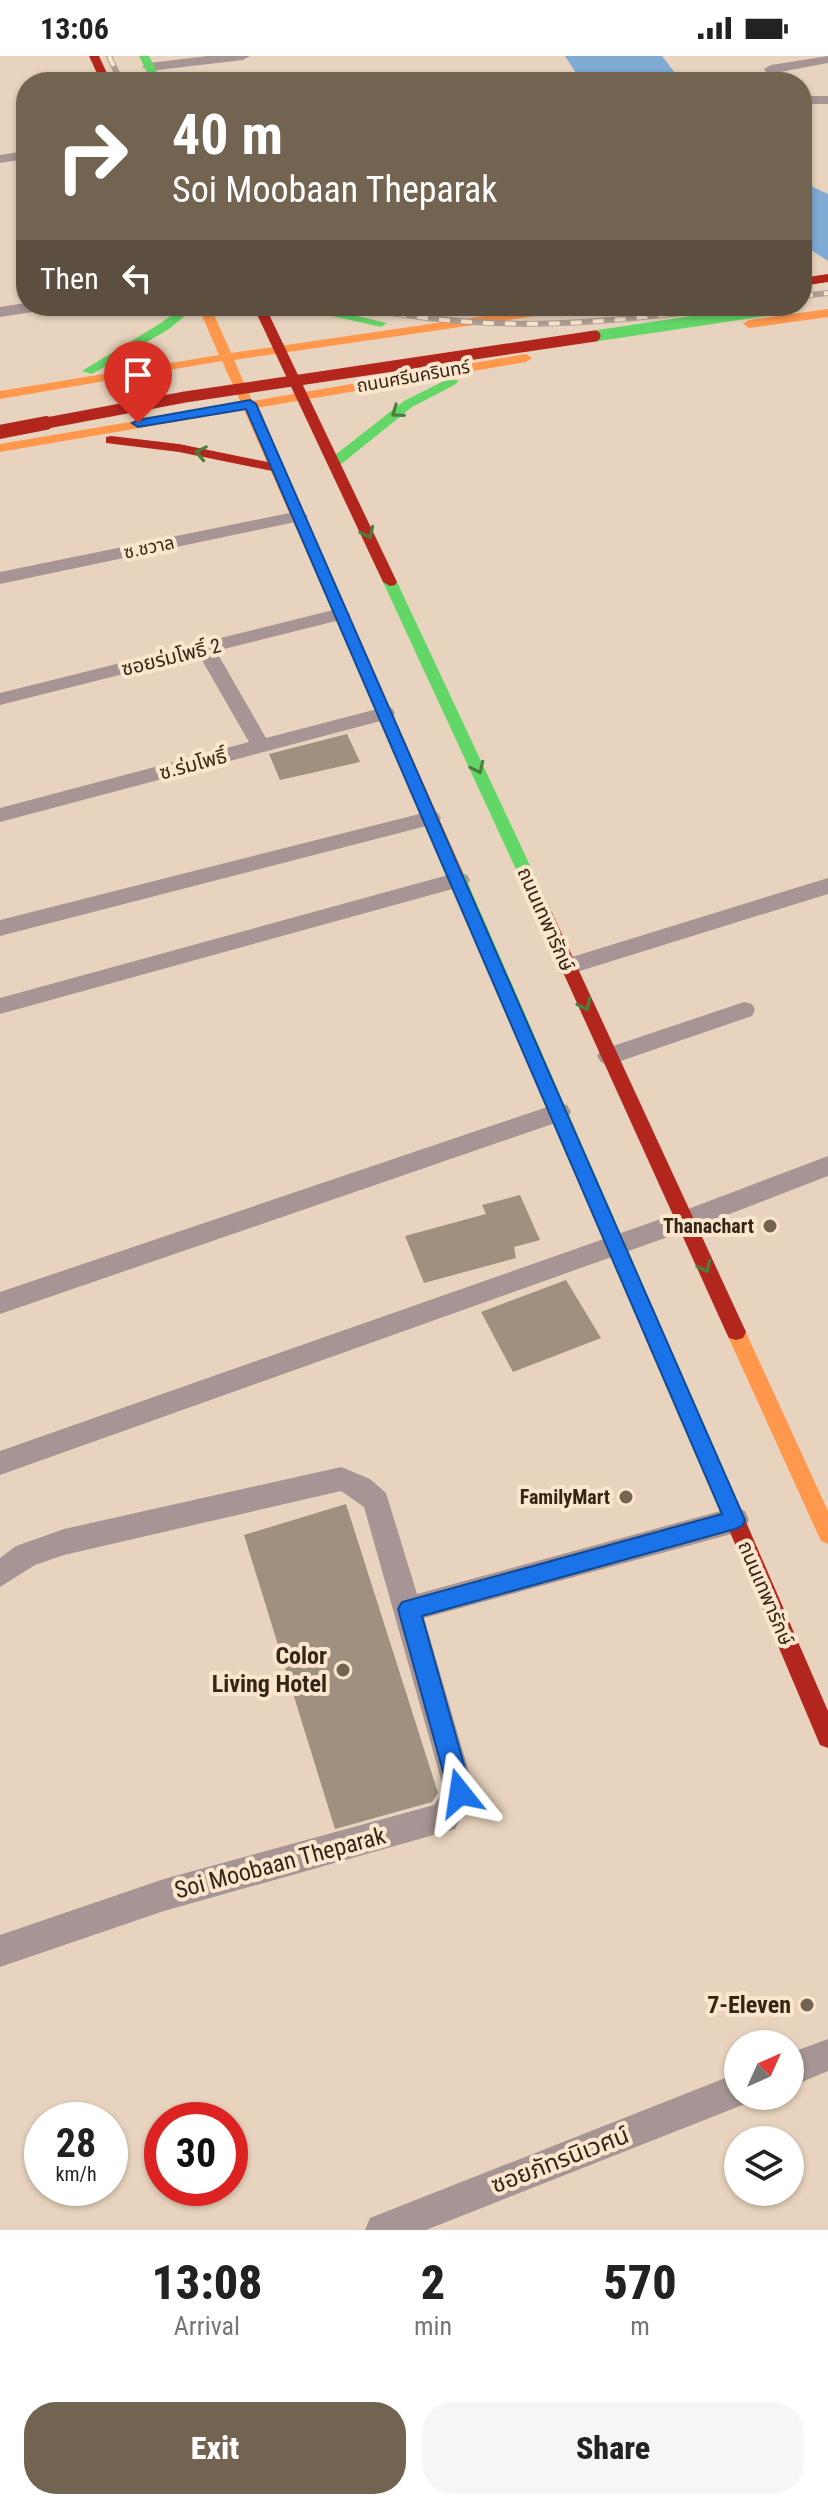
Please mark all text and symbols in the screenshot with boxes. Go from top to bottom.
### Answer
text: 13:06 [40,11,109,46]
text: 40 m [172,102,283,168]
icon: right [40,104,144,208]
text: Soi Moobaan Theparak [172,169,498,211]
icon: left [115,256,159,300]
text: Then [40,261,99,296]
pin [104,341,172,423]
icon: arrive [116,353,160,397]
street label: ถนนศรีนครินทร์ [355,356,472,396]
one-way arrow [391,402,406,417]
one-way arrow [194,445,208,462]
one-way arrow [358,524,374,539]
street label: ซ.ชวาล [122,531,176,563]
street label: ซอยร่มโพธิ์ 2 [119,633,223,681]
street label: ซ.ร่มโพธิ์ [157,743,230,785]
one-way arrow [468,760,484,774]
street label: ถนนเทพารักษ์ [512,863,580,975]
one-way arrow [575,997,591,1012]
place label: Thanachart [663,1214,754,1238]
marker: Thanachart [761,1217,779,1235]
one-way arrow [695,1259,711,1273]
place label: FamilyMart [520,1485,610,1509]
marker: FamilyMart [617,1488,635,1506]
street label: ถนนเทพารักษ์ [733,1537,799,1649]
place label: Color Living Hotel [212,1642,327,1698]
marker: Color Living Hotel [334,1661,352,1679]
position arrow [418,1751,502,1835]
street label: Soi Moobaan Theparak [172,1821,389,1905]
place label: 7-Eleven [707,1991,791,2019]
marker: 7-Eleven [798,1996,816,2014]
north arrow [724,2030,804,2110]
map controls [724,2030,804,2206]
speed limit sign: 30 [144,2102,248,2206]
text: 28 [56,2120,96,2167]
street label: ซอยภัทรนิเวศน์ [487,2121,633,2199]
button: layers [724,2126,804,2206]
text: km/h [55,2162,97,2186]
text: 13:08 [151,2254,263,2311]
text: 2 [421,2254,445,2311]
text: 570 [603,2254,677,2311]
text: Arrival [174,2311,240,2341]
text: min [414,2311,452,2341]
text: m [630,2311,650,2341]
button: Exit [24,2402,406,2494]
button: Share [422,2402,804,2494]

